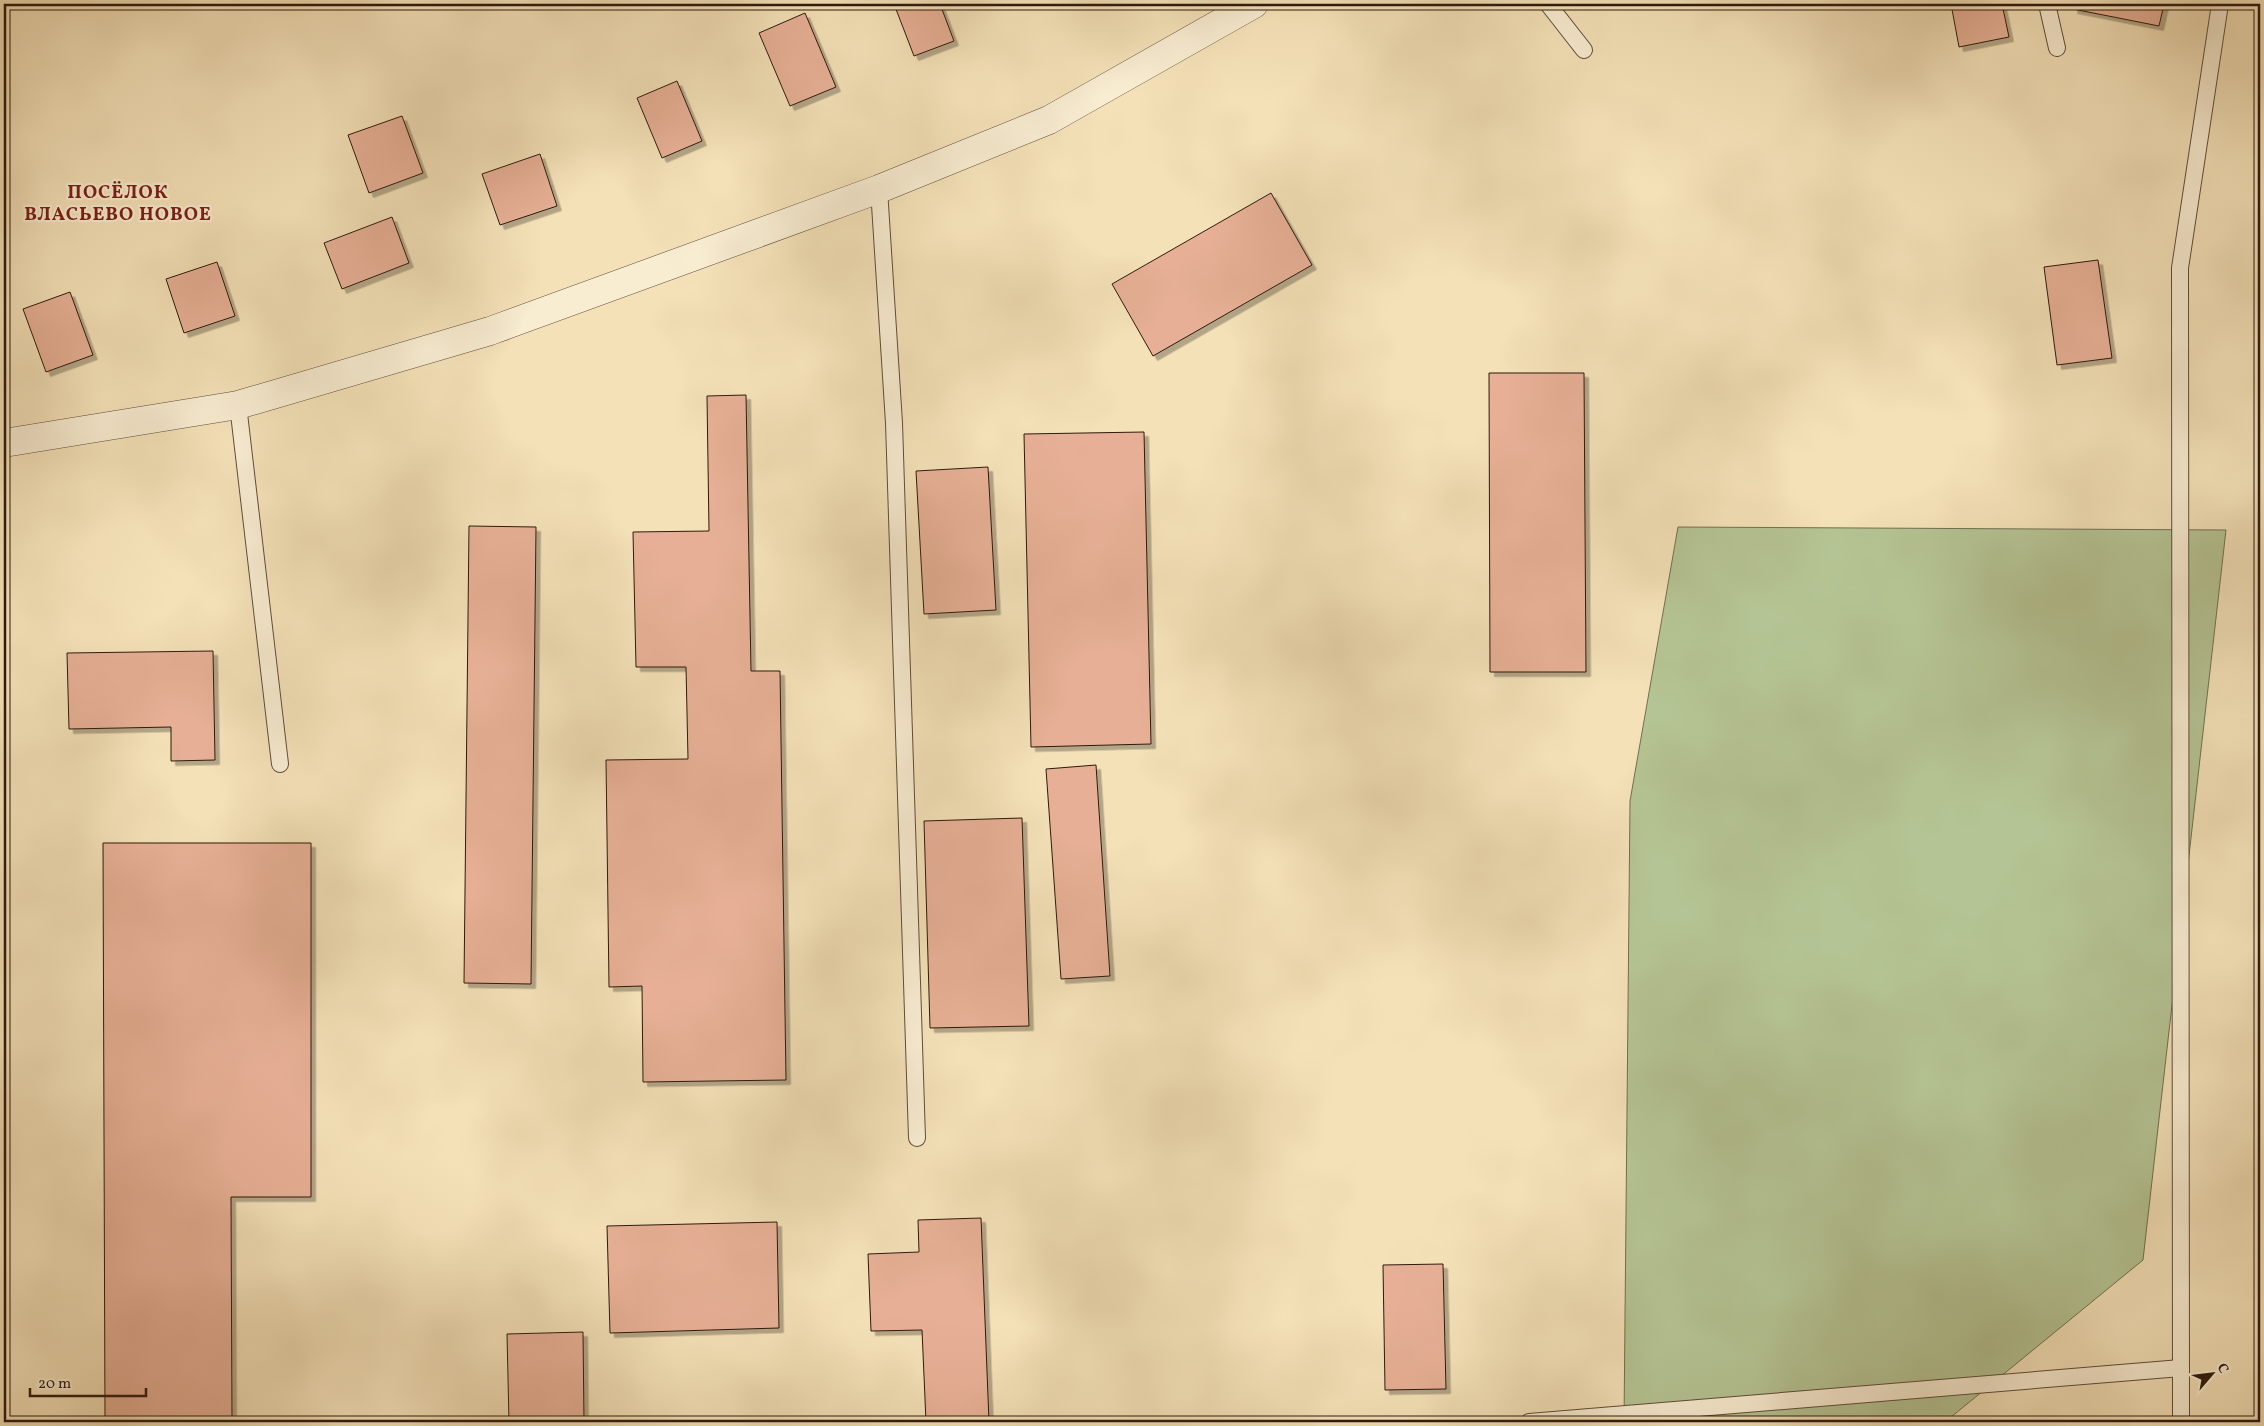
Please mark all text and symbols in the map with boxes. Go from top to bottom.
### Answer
district label: ПОСЁЛОК ВЛАСЬЕВО НОВОЕ [24,180,212,228]
north arrow [2186,1348,2236,1398]
text: С [2212,1360,2233,1377]
scale bar [30,1366,146,1398]
text: 20 m [38,1374,71,1395]

